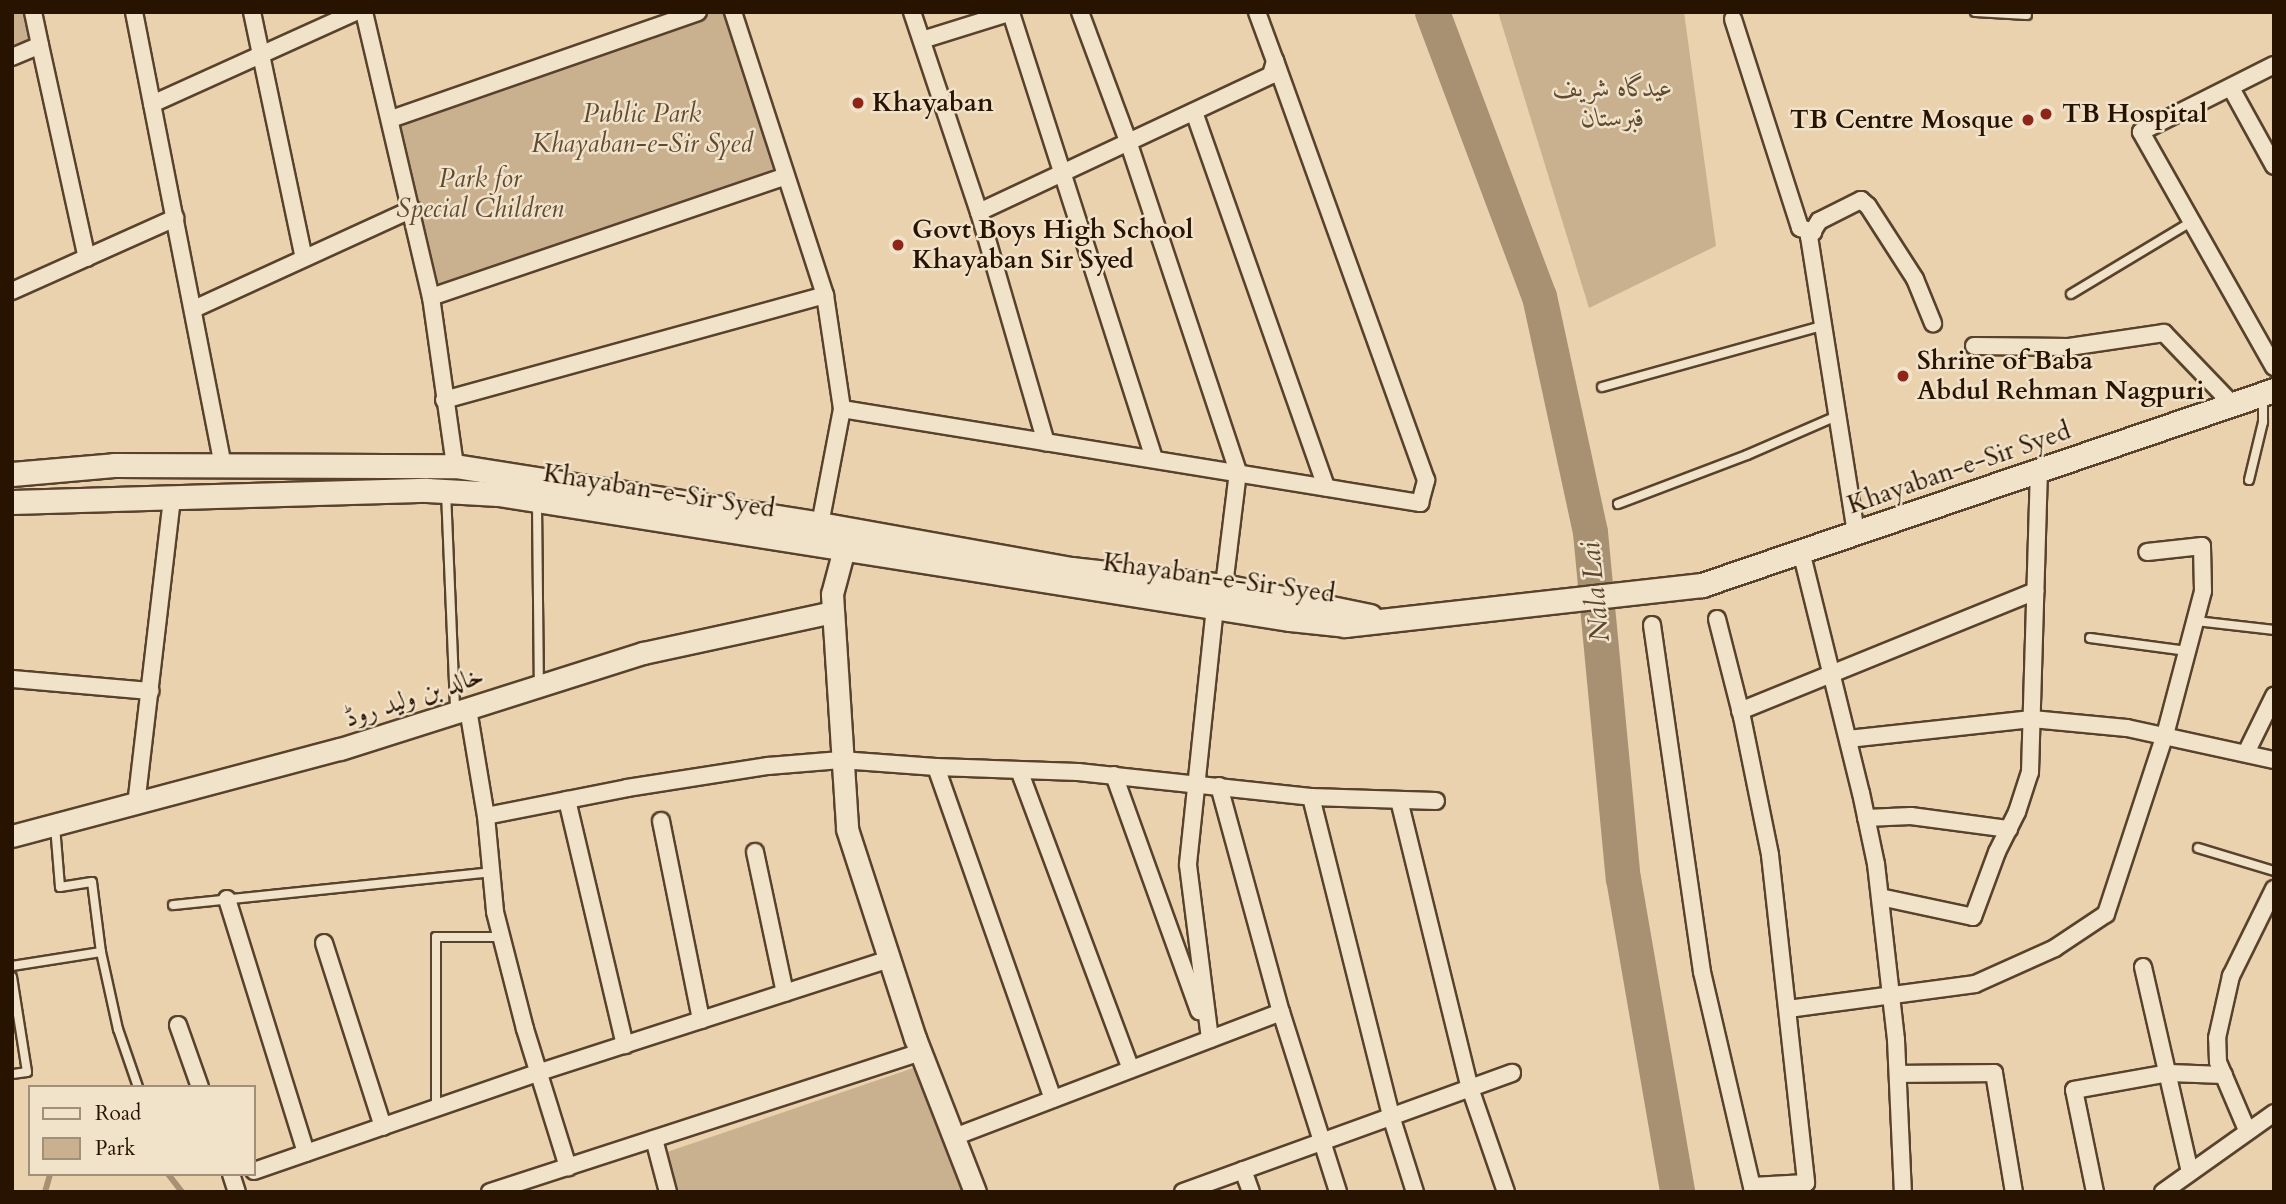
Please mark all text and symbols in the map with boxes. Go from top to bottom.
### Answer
park label: عیدگاہ شریف قبرستان [1553,72,1673,134]
place label: Khayaban [872,87,994,119]
marker: Khayaban [850,95,866,111]
park label: Public Park Khayaban-e-Sir Syed [531,98,753,160]
place label: TB Hospital [2062,98,2207,130]
place label: TB Centre Mosque [1790,104,2014,136]
marker: TB Hospital [2036,104,2056,124]
marker: TB Centre Mosque [2020,112,2036,128]
park label: Park for Special Children [396,163,564,224]
place label: Govt Boys High School Khayaban Sir Syed [912,214,1193,276]
marker: Govt Boys High School Khayaban Sir Syed [890,237,906,253]
place label: Shrine of Baba Abdul Rehman Nagpuri [1917,345,2205,406]
marker: Shrine of Baba Abdul Rehman Nagpuri [1895,368,1911,384]
street label: Khayaban-e-Sir Syed [1843,415,2075,521]
street label: Khayaban-e-Sir Syed [541,457,777,525]
water label: Nala Lai [1573,540,1617,644]
street label: Khayaban-e-Sir Syed [1101,546,1337,610]
street label: خالد بن ولید روڈ [340,660,488,734]
legend [28,1085,256,1176]
text: Road [95,1099,141,1128]
text: Park [95,1134,135,1163]

